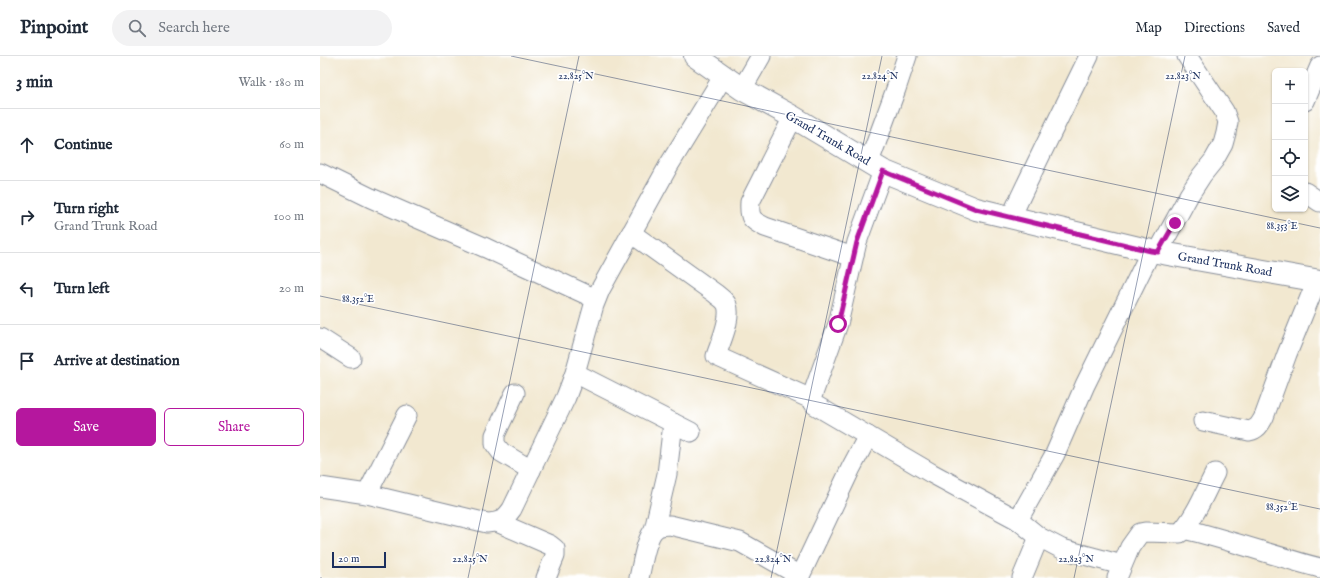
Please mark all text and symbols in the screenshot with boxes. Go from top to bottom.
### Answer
search box [112,10,392,46]
text: Pinpoint [20,16,88,40]
icon: search [126,17,148,39]
text: Search here [158,18,230,37]
text: Map [1135,19,1162,37]
text: Directions [1184,19,1245,37]
text: Saved [1267,19,1300,37]
map controls [1272,68,1308,212]
button: + [1272,68,1308,104]
text: 22.825°N [558,70,594,83]
text: 22.824°N [862,70,899,83]
text: 22.823°N [1165,70,1201,83]
text: 3 min [16,72,53,93]
text: Walk · 180 m [239,74,304,91]
button: − [1272,104,1308,140]
street label: Grand Trunk Road [783,108,873,169]
icon: ahead [16,134,38,156]
text: Continue [54,135,112,154]
text: 60 m [279,136,304,153]
button: locate [1272,140,1308,176]
button: layers [1272,176,1308,212]
text: Turn right [54,199,119,218]
icon: right [16,206,38,228]
text: 100 m [274,208,304,225]
route end [1166,214,1184,232]
text: Grand Trunk Road [54,218,158,235]
text: 88.353°E [1266,220,1298,233]
street label: Grand Trunk Road [1177,249,1274,280]
icon: left [16,278,38,300]
text: Turn left [54,279,110,298]
text: 20 m [279,280,304,297]
text: 88.352°E [342,293,374,306]
route start [829,315,847,333]
icon: arrive [16,350,38,372]
text: Arrive at destination [54,351,180,370]
button: Save [16,408,156,446]
button: Share [164,408,304,446]
text: 88.352°E [1266,501,1298,514]
scale bar [332,550,386,569]
text: 20 m [338,552,359,566]
text: 22.825°N [452,553,488,566]
text: 22.824°N [755,553,792,566]
text: 22.823°N [1058,553,1094,566]

